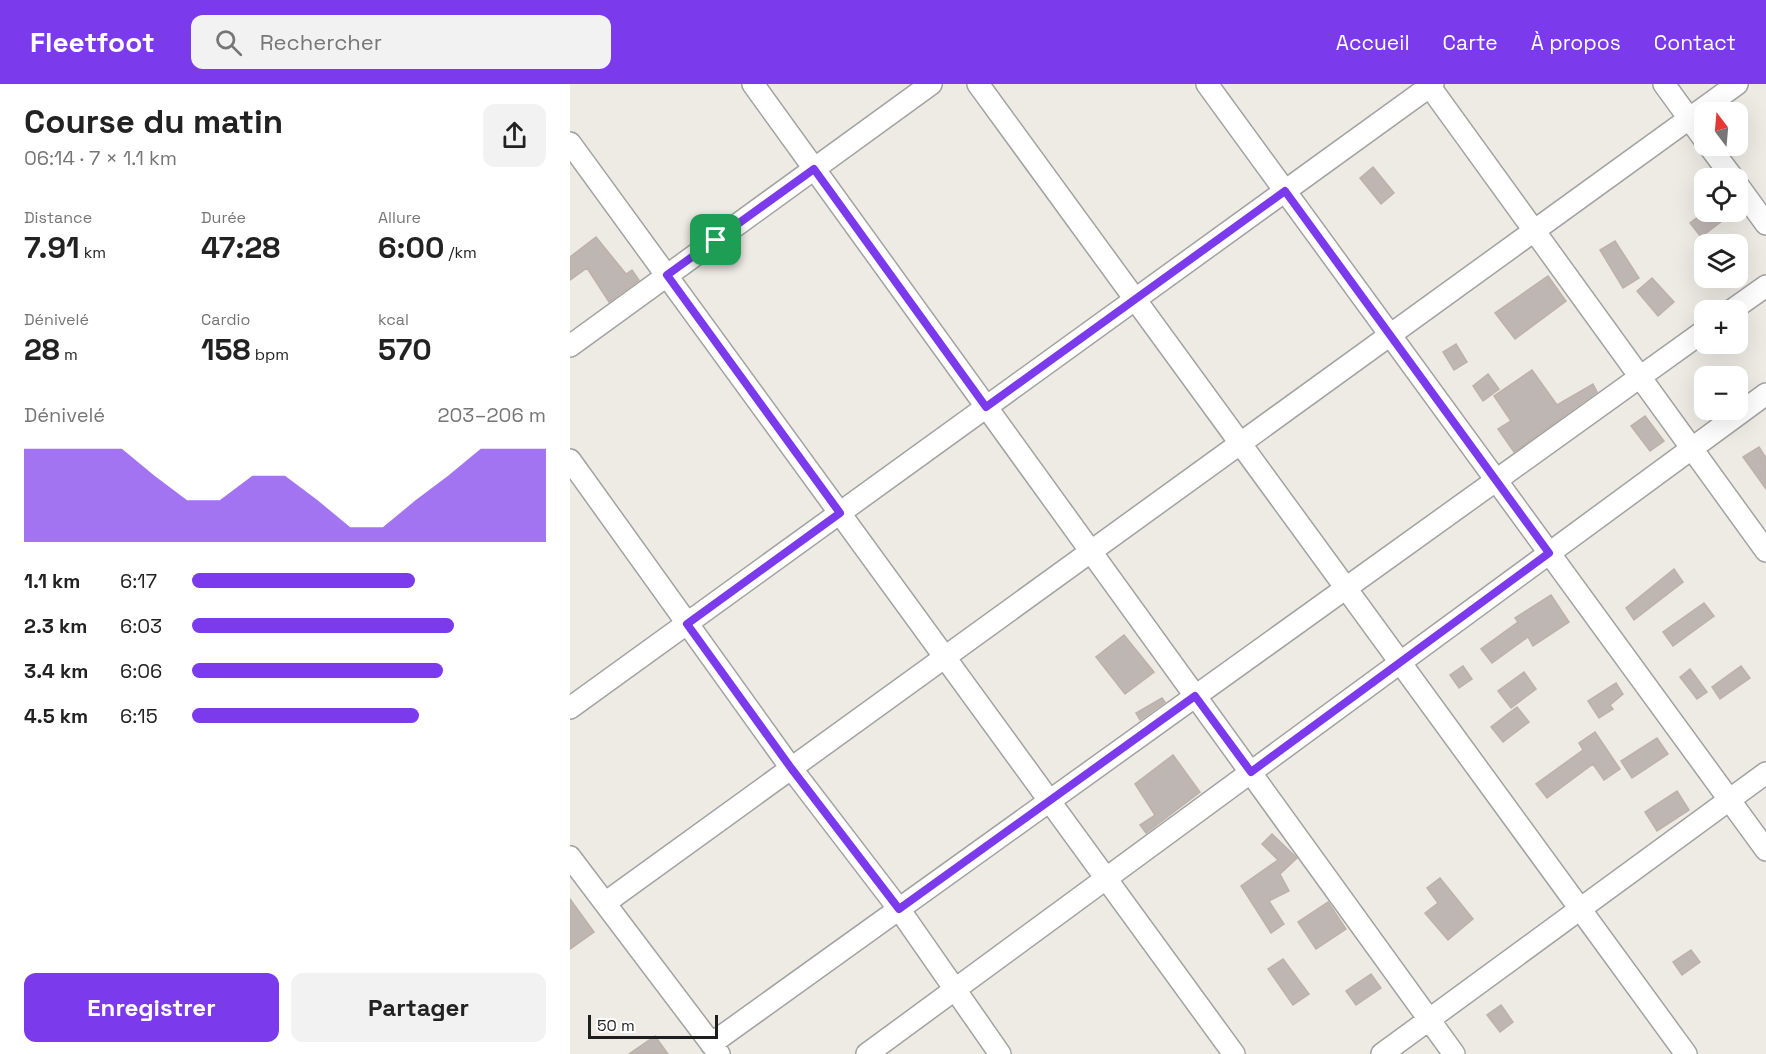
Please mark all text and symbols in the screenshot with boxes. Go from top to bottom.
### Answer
search box [191,15,611,69]
text: Fleetfoot [30,24,155,60]
icon: search [212,26,245,59]
text: Rechercher [260,28,382,56]
text: Accueil [1336,29,1410,56]
text: Carte [1443,29,1498,56]
text: À propos [1531,29,1621,56]
text: Contact [1654,29,1736,56]
text: Course du matin [24,101,283,143]
north arrow [1694,102,1748,156]
map controls [1694,102,1748,420]
button: share [483,104,546,167]
text: 06:14 · 7 × 1.1 km [24,145,177,171]
button: locate [1694,168,1748,222]
text: Distance [24,207,92,228]
text: Durée [201,207,246,228]
text: Allure [378,207,421,228]
pin [690,214,741,265]
icon: arrive [699,223,732,256]
text: 7.91 [24,228,80,267]
text: 47:28 [201,228,280,267]
text: 6:00 [378,228,444,267]
button: layers [1694,234,1748,288]
text: km [80,242,106,263]
text: /km [444,242,477,263]
button: + [1694,300,1748,354]
text: Dénivelé [24,309,89,330]
text: Cardio [201,309,250,330]
text: kcal [378,309,409,330]
text: 28 [24,330,60,369]
text: 158 [201,330,251,369]
text: 570 [378,330,432,369]
text: m [60,344,78,365]
text: bpm [251,344,289,365]
button: − [1694,366,1748,420]
text: Dénivelé [24,402,105,428]
text: 203–206 m [437,402,546,428]
text: 1.1 km [24,568,80,594]
text: 6:17 [120,568,157,594]
text: 2.3 km [24,613,87,639]
text: 6:03 [120,613,162,639]
text: 3.4 km [24,658,88,684]
text: 6:06 [120,658,162,684]
text: 4.5 km [24,703,88,729]
text: 6:15 [120,703,158,729]
button: Enregistrer [24,973,279,1042]
button: Partager [291,973,546,1042]
scale bar [588,1012,718,1040]
text: 50 m [597,1015,635,1036]

